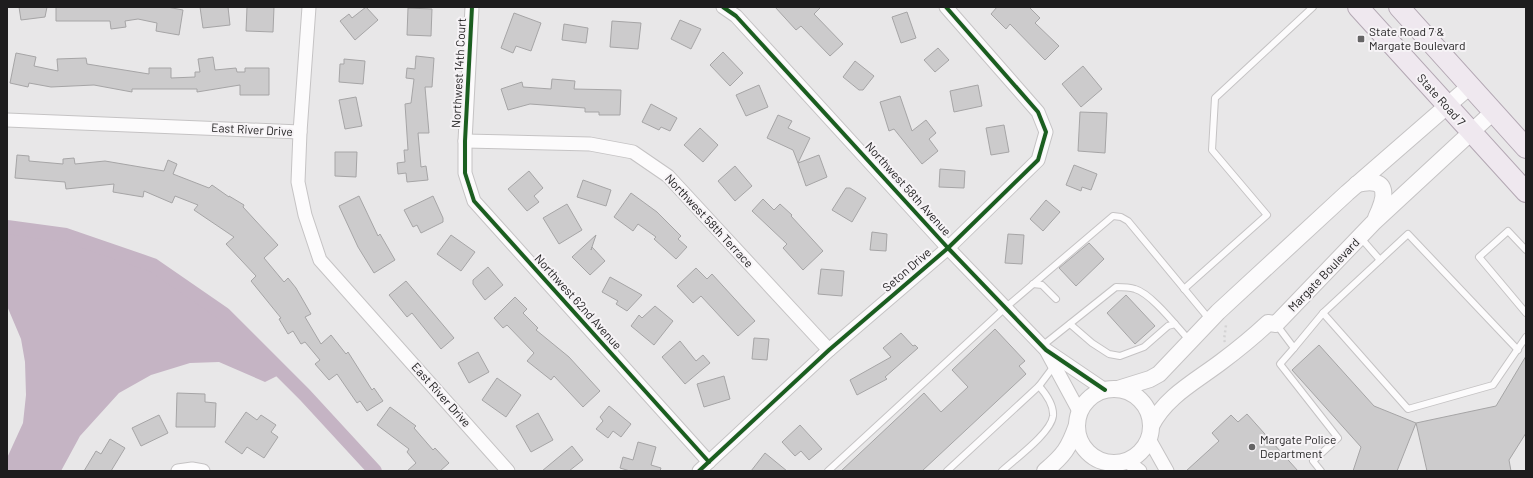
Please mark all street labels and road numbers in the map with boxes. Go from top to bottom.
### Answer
street label: Northwest 14th Court [448,17,468,128]
street label: State Road 7 [1415,70,1469,128]
street label: East River Drive [211,120,293,138]
street label: Northwest 58th Avenue [863,139,954,238]
street label: Northwest 58th Terrace [663,171,757,270]
street label: Margate Boulevard [1285,235,1362,314]
street label: Seton Drive [879,244,933,294]
street label: Northwest 62nd Avenue [532,251,625,352]
street label: East River Drive [409,359,474,429]

